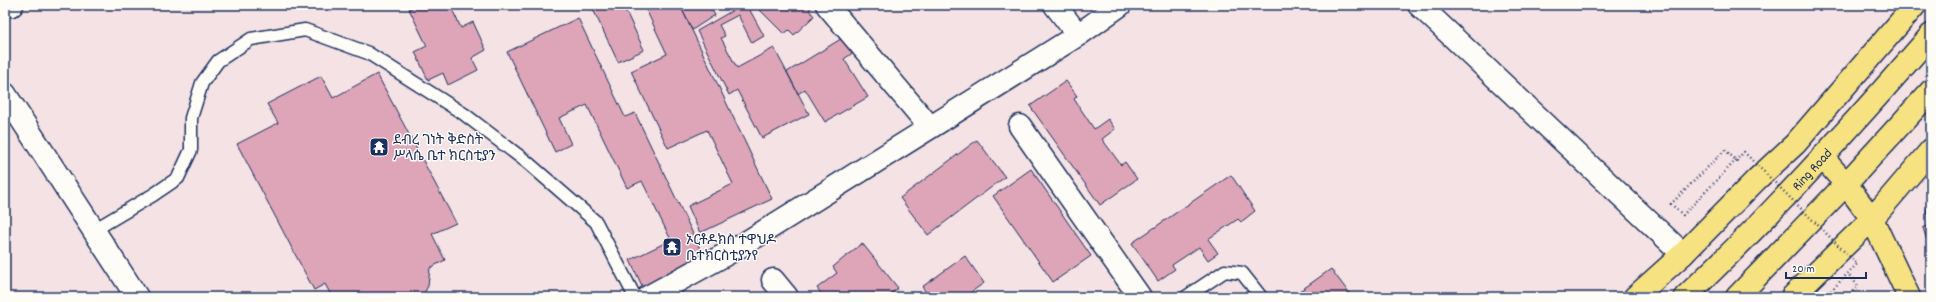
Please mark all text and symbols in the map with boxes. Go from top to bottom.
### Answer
place label: ደብረ ገነት ቅድስት ሥላሴ ቤተ ክርስቲያን [393,131,496,167]
temple icon: ደብረ ገነት ቅድስት ሥላሴ ቤተ ክርስቲያን [368,136,390,158]
street label: Ring Road [1788,145,1838,196]
place label: ኦርቶዶክስ ተዋህዶ ቤተክርስቲያንየ [686,231,777,267]
temple icon: ኦርቶዶክስ ተዋህዶ ቤተክርስቲያንየ [661,236,683,258]
scale bar [1786,254,1866,280]
text: 20 m [1792,261,1815,278]

